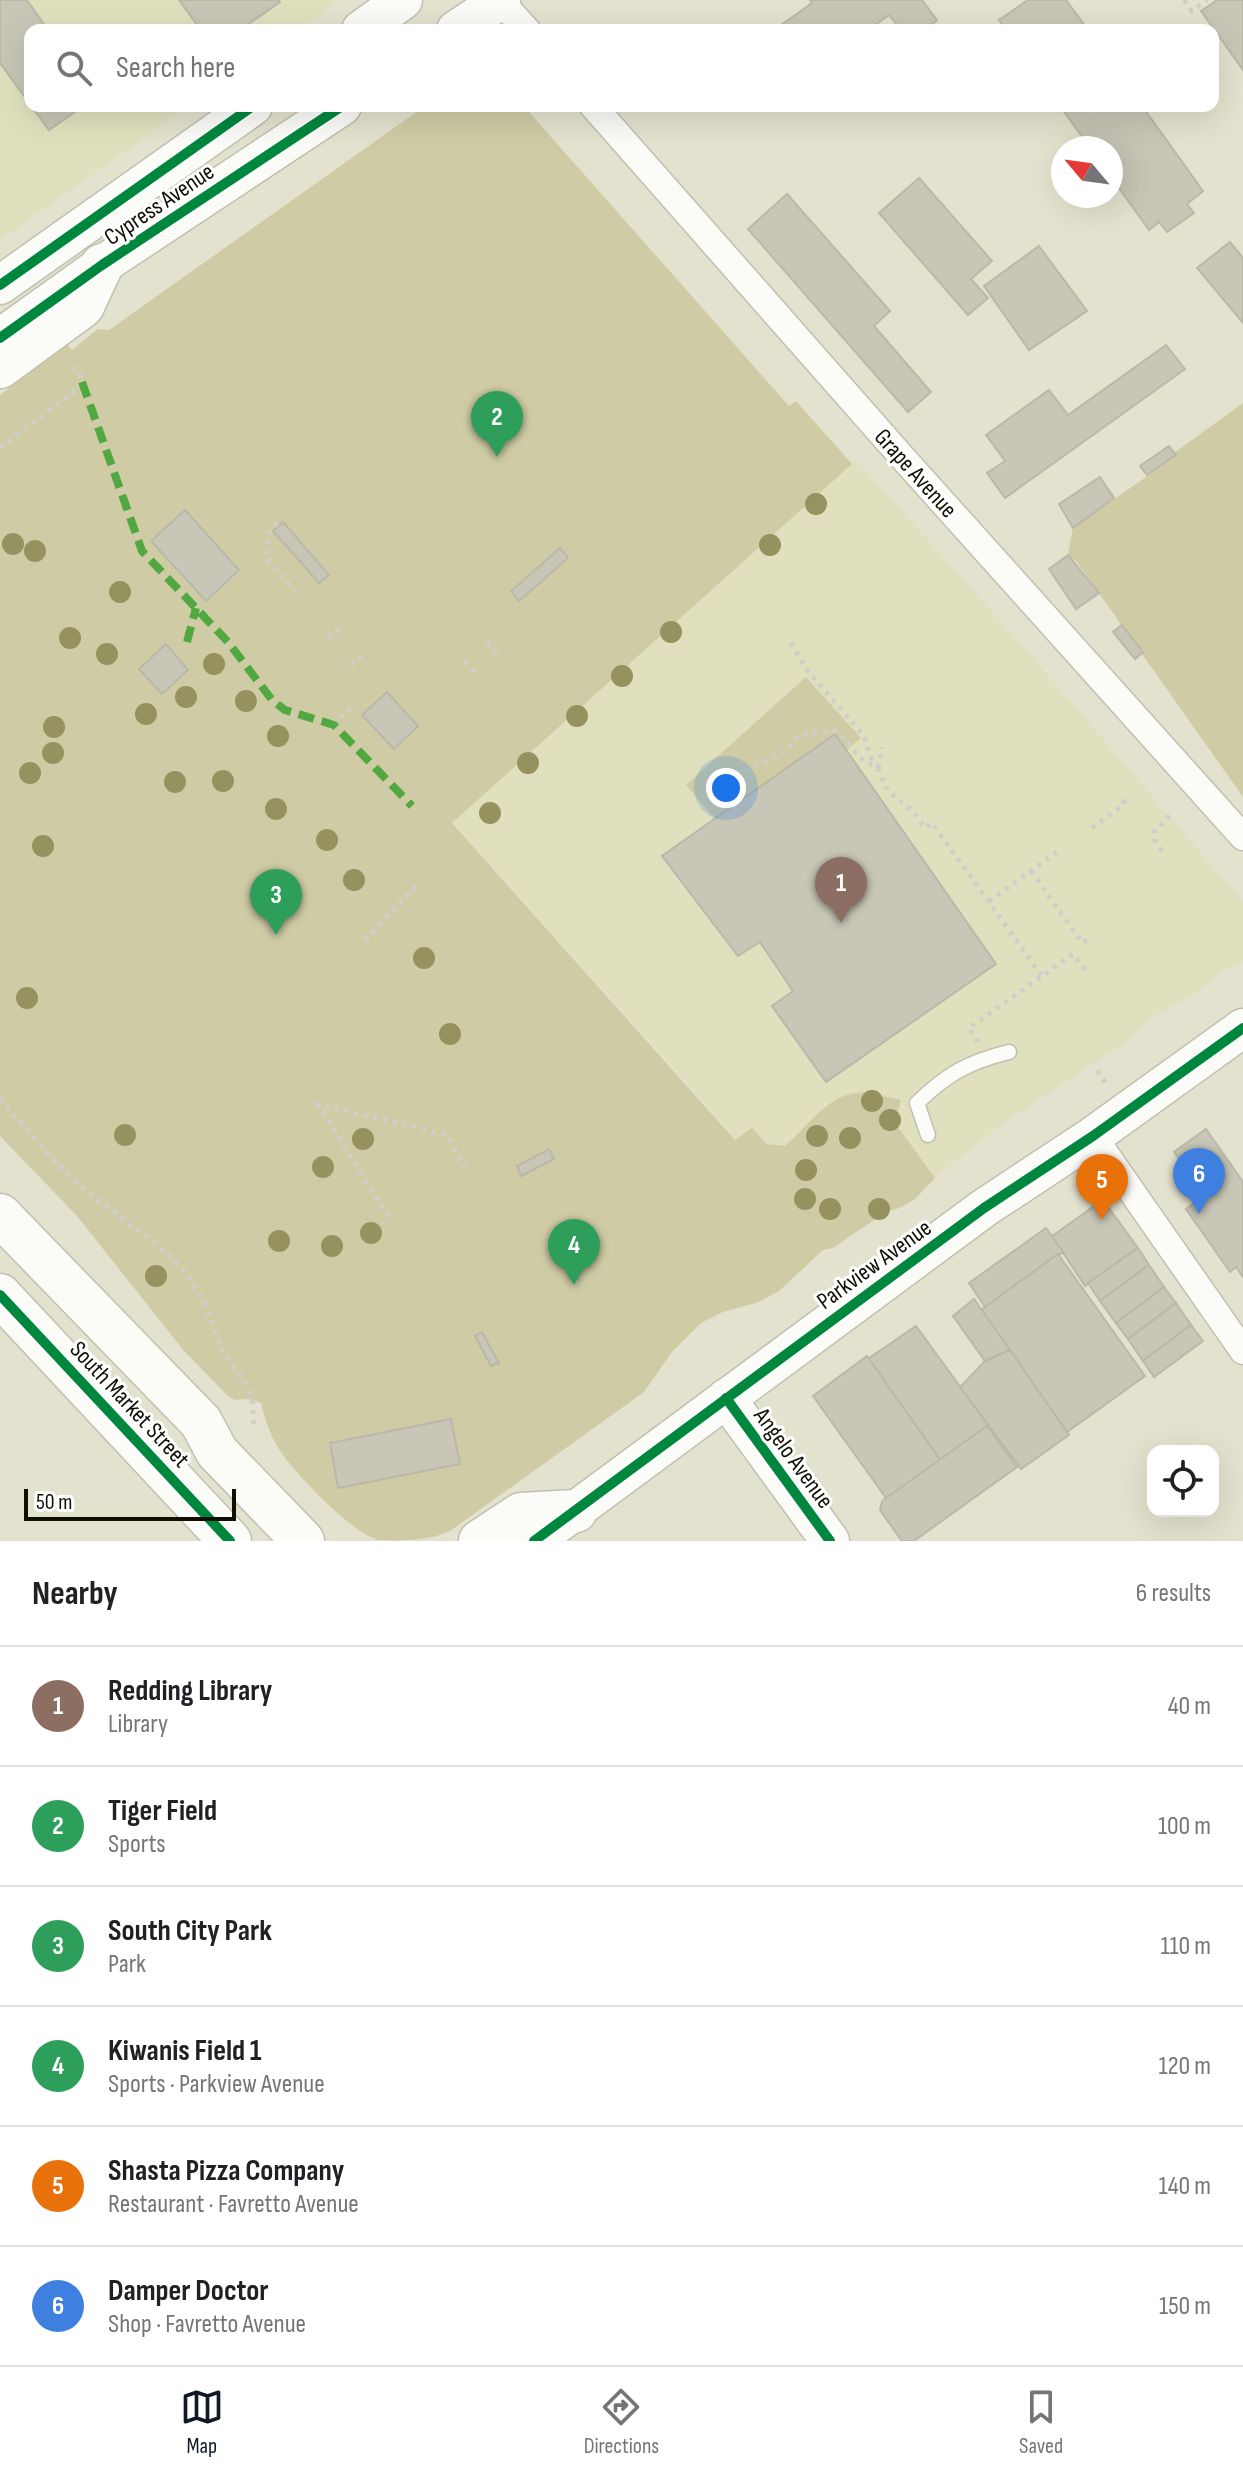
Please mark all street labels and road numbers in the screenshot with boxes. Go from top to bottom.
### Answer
street label: Cypress Avenue [99,157,220,252]
street label: Grape Avenue [868,423,963,524]
street label: Parkview Avenue [811,1213,937,1316]
street label: South Market Street [64,1335,196,1474]
street label: Angelo Avenue [747,1402,840,1514]

